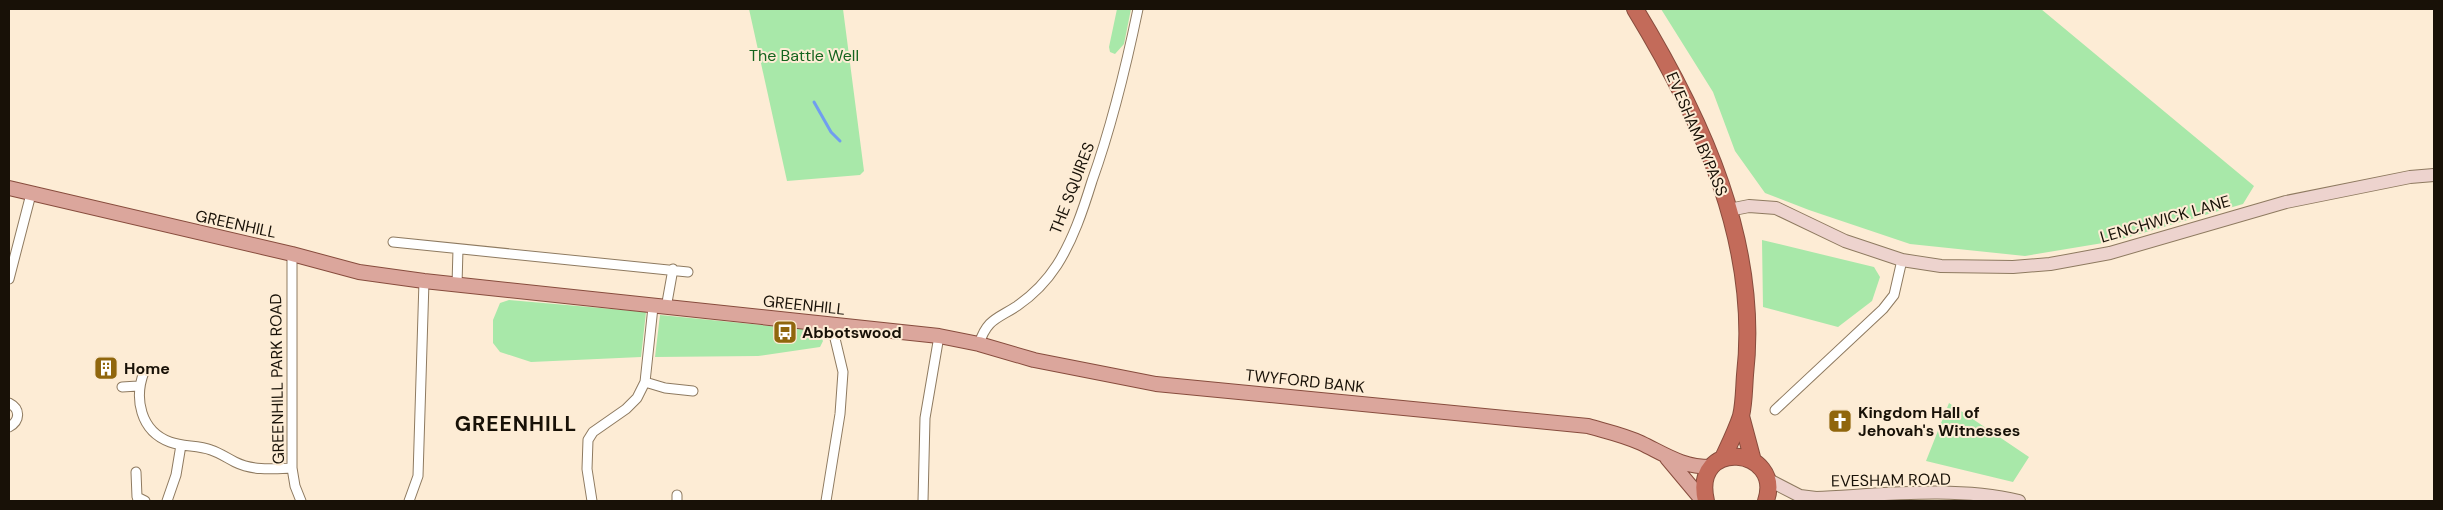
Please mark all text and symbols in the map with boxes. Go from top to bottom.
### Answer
park label: The Battle Well [749,45,859,66]
street label: EVESHAM BYPASS [1661,69,1733,199]
street label: THE SQUIRES [1045,139,1099,237]
street label: LENCHWICK LANE [2098,190,2232,248]
street label: GREENHILL [194,205,278,243]
street label: GREENHILL [762,290,846,320]
street label: GREENHILL PARK ROAD [265,293,289,465]
bus stop icon: Abbotswood [772,319,798,345]
place label: Abbotswood [802,322,902,343]
building icon: Home [93,355,119,381]
place label: Home [124,358,170,379]
street label: TWYFORD BANK [1244,364,1366,398]
place label: Kingdom Hall of Jehovah's Witnesses [1858,402,2020,441]
church icon: Kingdom Hall of Jehovah's Witnesses [1827,408,1853,434]
district label: GREENHILL [455,410,577,438]
street label: EVESHAM ROAD [1831,468,1951,492]

